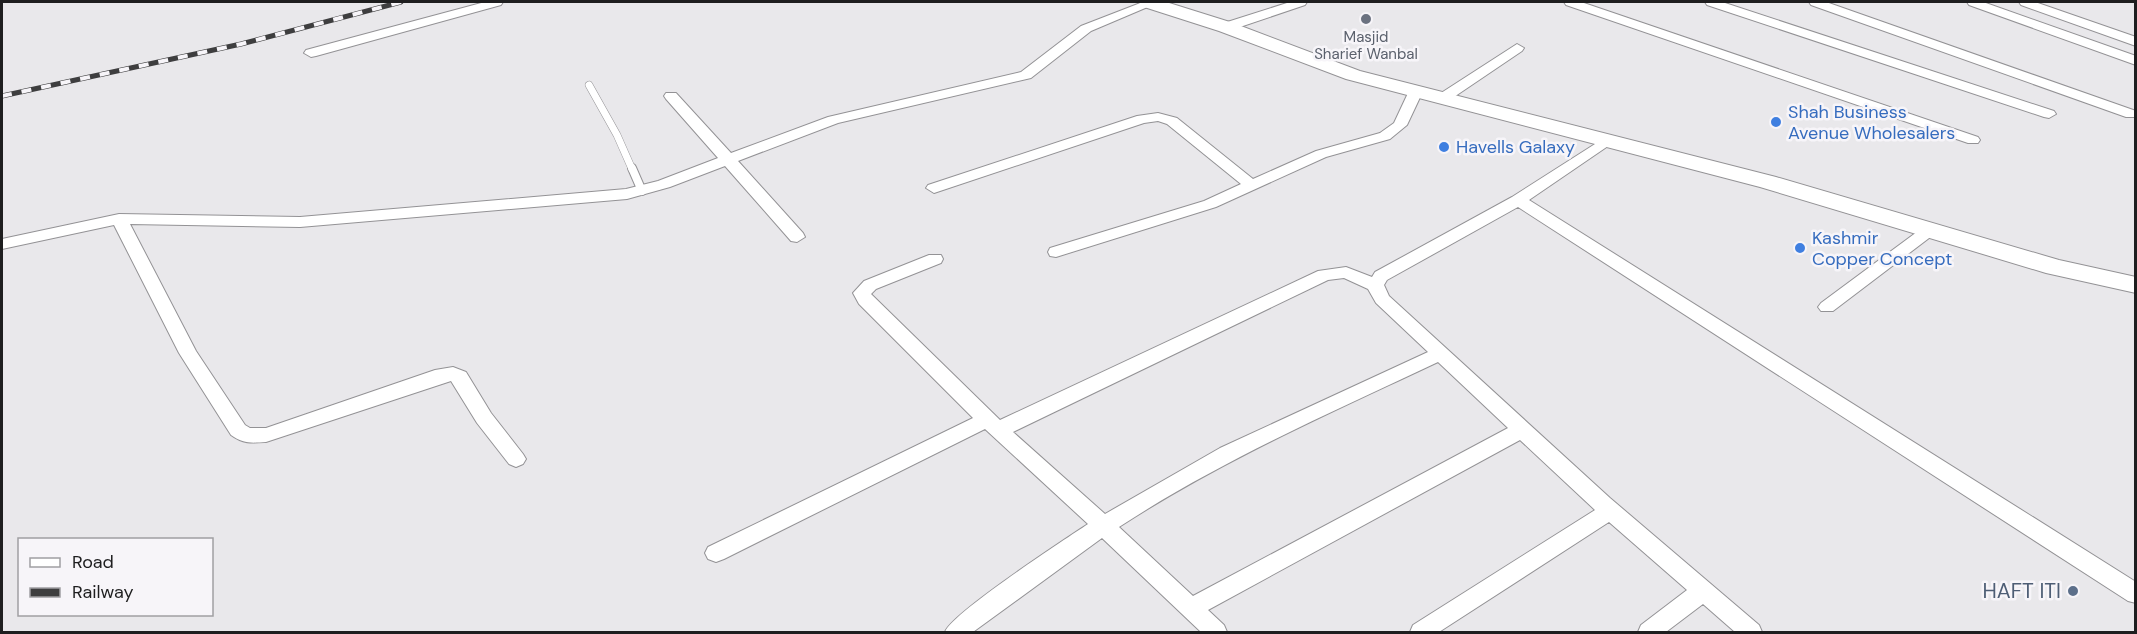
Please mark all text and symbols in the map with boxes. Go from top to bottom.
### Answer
marker: Masjid Sharief Wanbal [1359,12,1373,26]
place label: Masjid Sharief Wanbal [1314,27,1418,64]
place label: Shah Business Avenue Wholesalers [1788,100,1955,145]
marker: Shah Business Avenue Wholesalers [1769,115,1783,129]
place label: Havells Galaxy [1456,135,1575,159]
marker: Havells Galaxy [1437,140,1451,154]
place label: Kashmir Copper Concept [1812,226,1952,271]
marker: Kashmir Copper Concept [1793,241,1807,255]
legend [18,538,213,616]
text: Road [72,550,114,574]
place label: HAFT ITI [1983,577,2061,605]
text: Railway [72,580,134,604]
marker: HAFT ITI [2066,584,2080,598]

